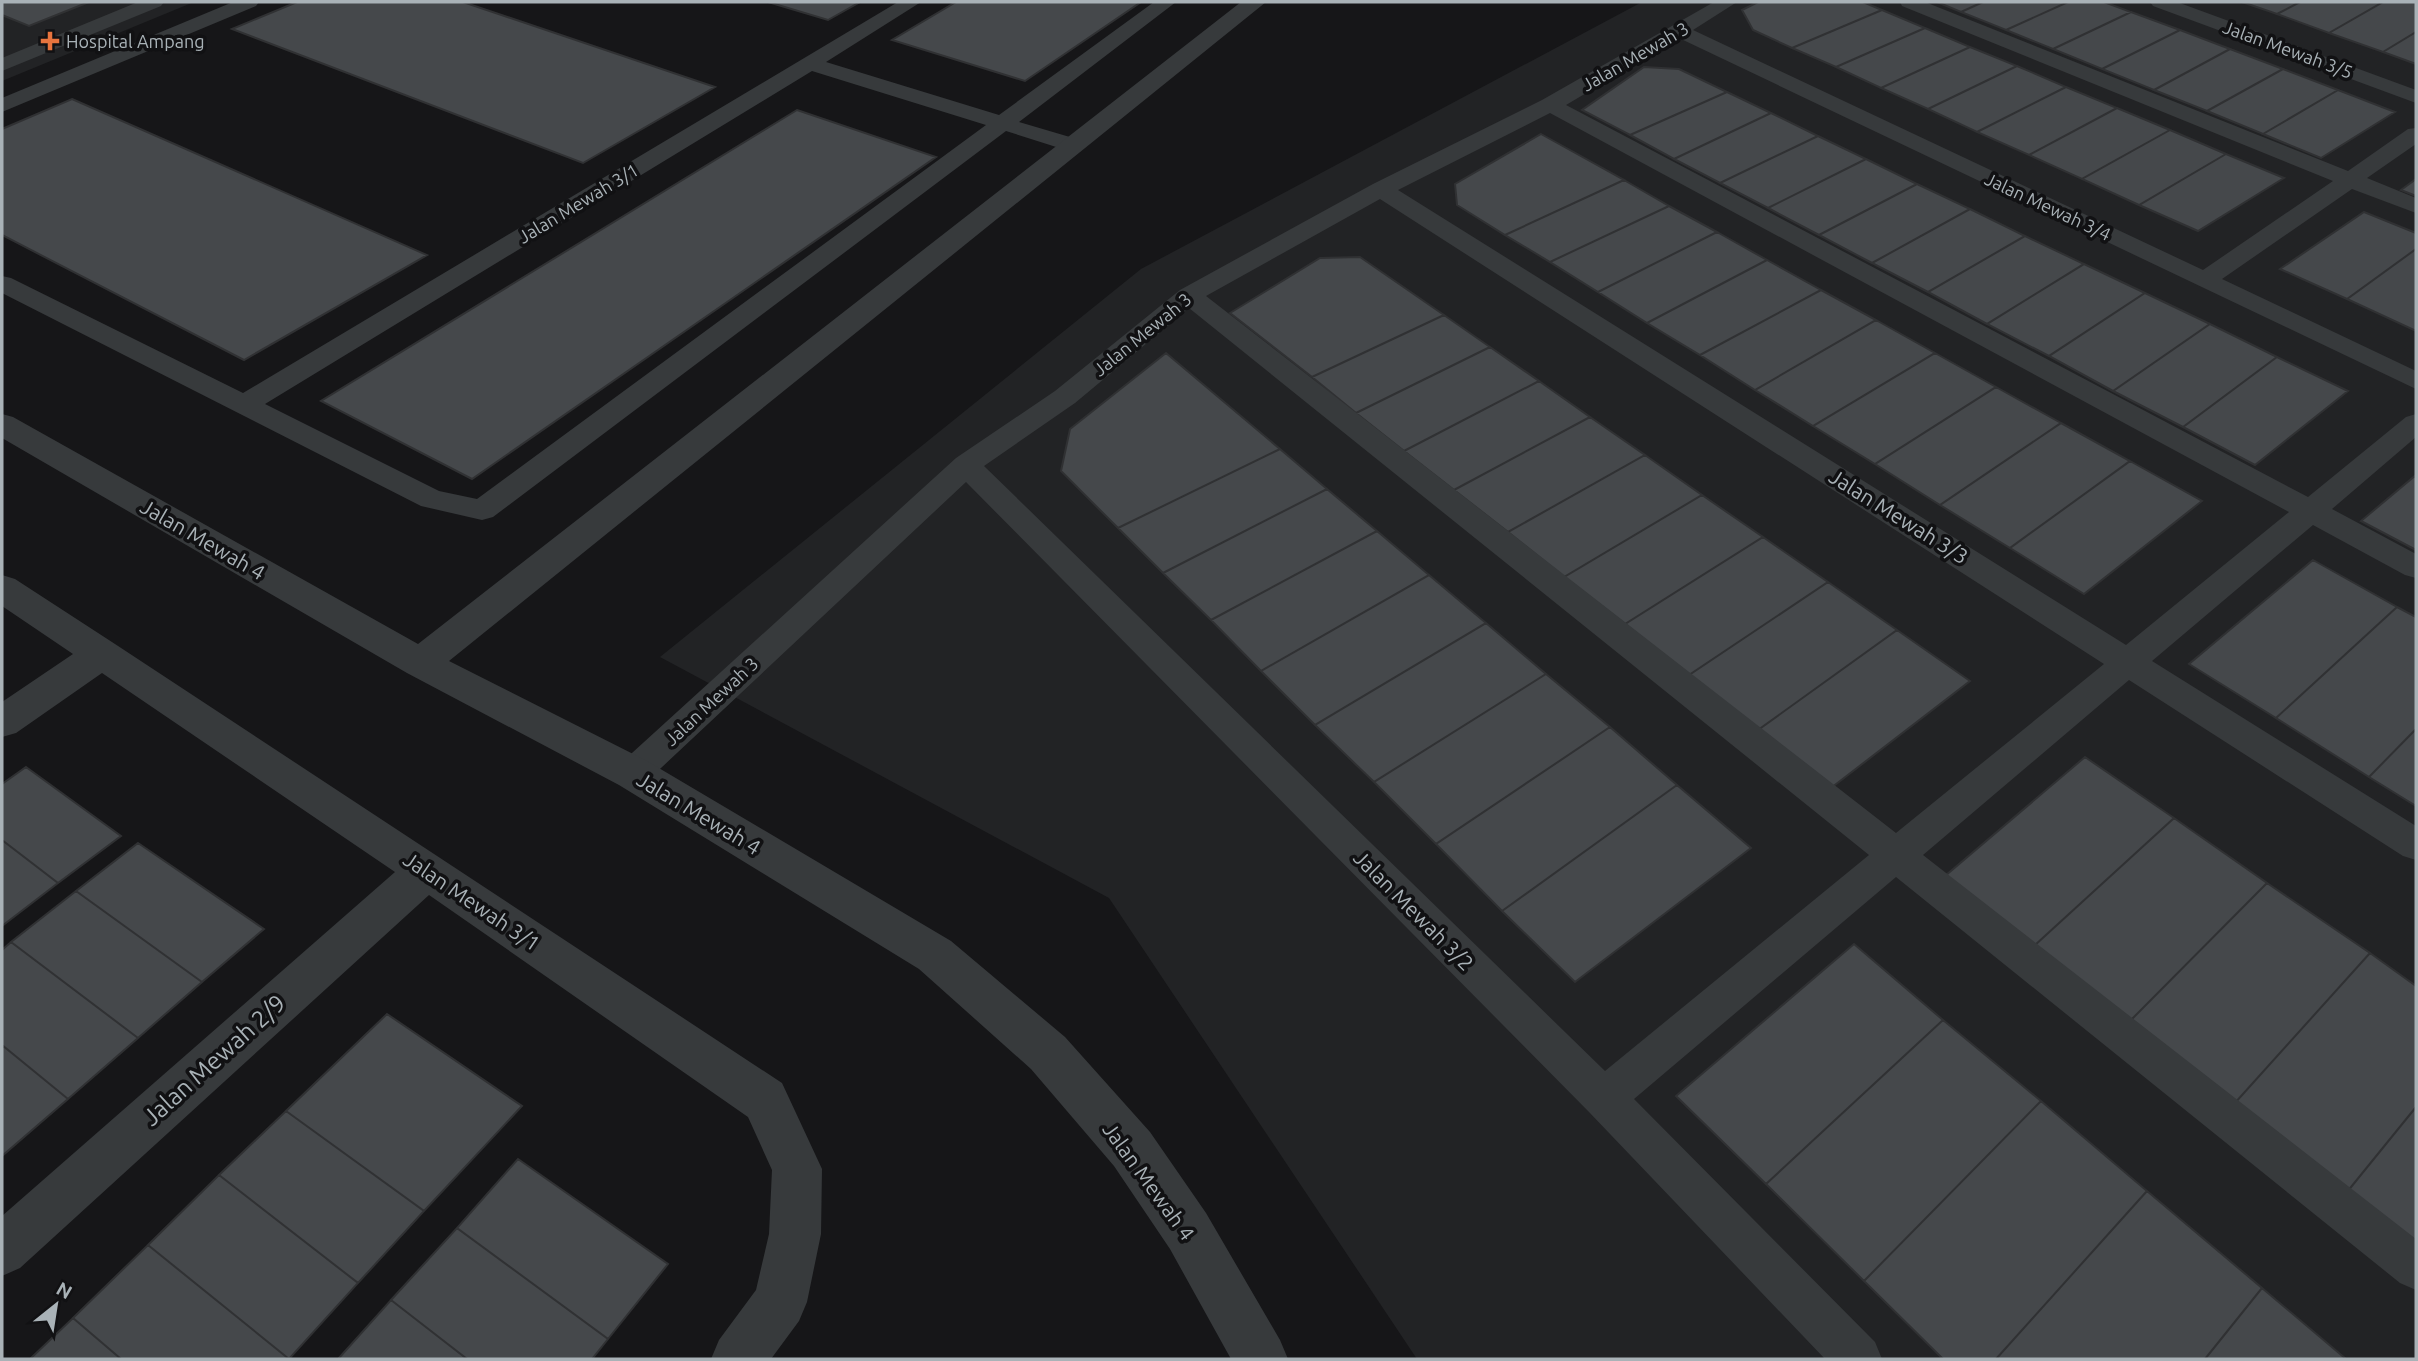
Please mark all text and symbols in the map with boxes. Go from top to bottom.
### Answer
street label: Jalan Mewah 3/5 [2220,16,2356,82]
street label: Jalan Mewah 3 [1578,17,1692,95]
marker: Hospital Ampang [40,31,60,51]
place label: Hospital Ampang [66,31,205,51]
street label: Jalan Mewah 3/1 [514,159,642,247]
street label: Jalan Mewah 3/4 [1982,168,2114,244]
street label: Jalan Mewah 3 [1089,289,1195,379]
street label: Jalan Mewah 3/3 [1825,464,1973,568]
street label: Jalan Mewah 4 [136,494,270,584]
street label: Jalan Mewah 3 [660,653,762,749]
street label: Jalan Mewah 4 [633,767,765,859]
street label: Jalan Mewah 3/2 [1349,845,1479,975]
street label: Jalan Mewah 3/1 [399,846,545,956]
street label: Jalan Mewah 2/9 [137,989,291,1131]
street label: Jalan Mewah 4 [1098,1117,1200,1245]
north arrow [21,1270,91,1340]
text: N [53,1277,76,1303]

